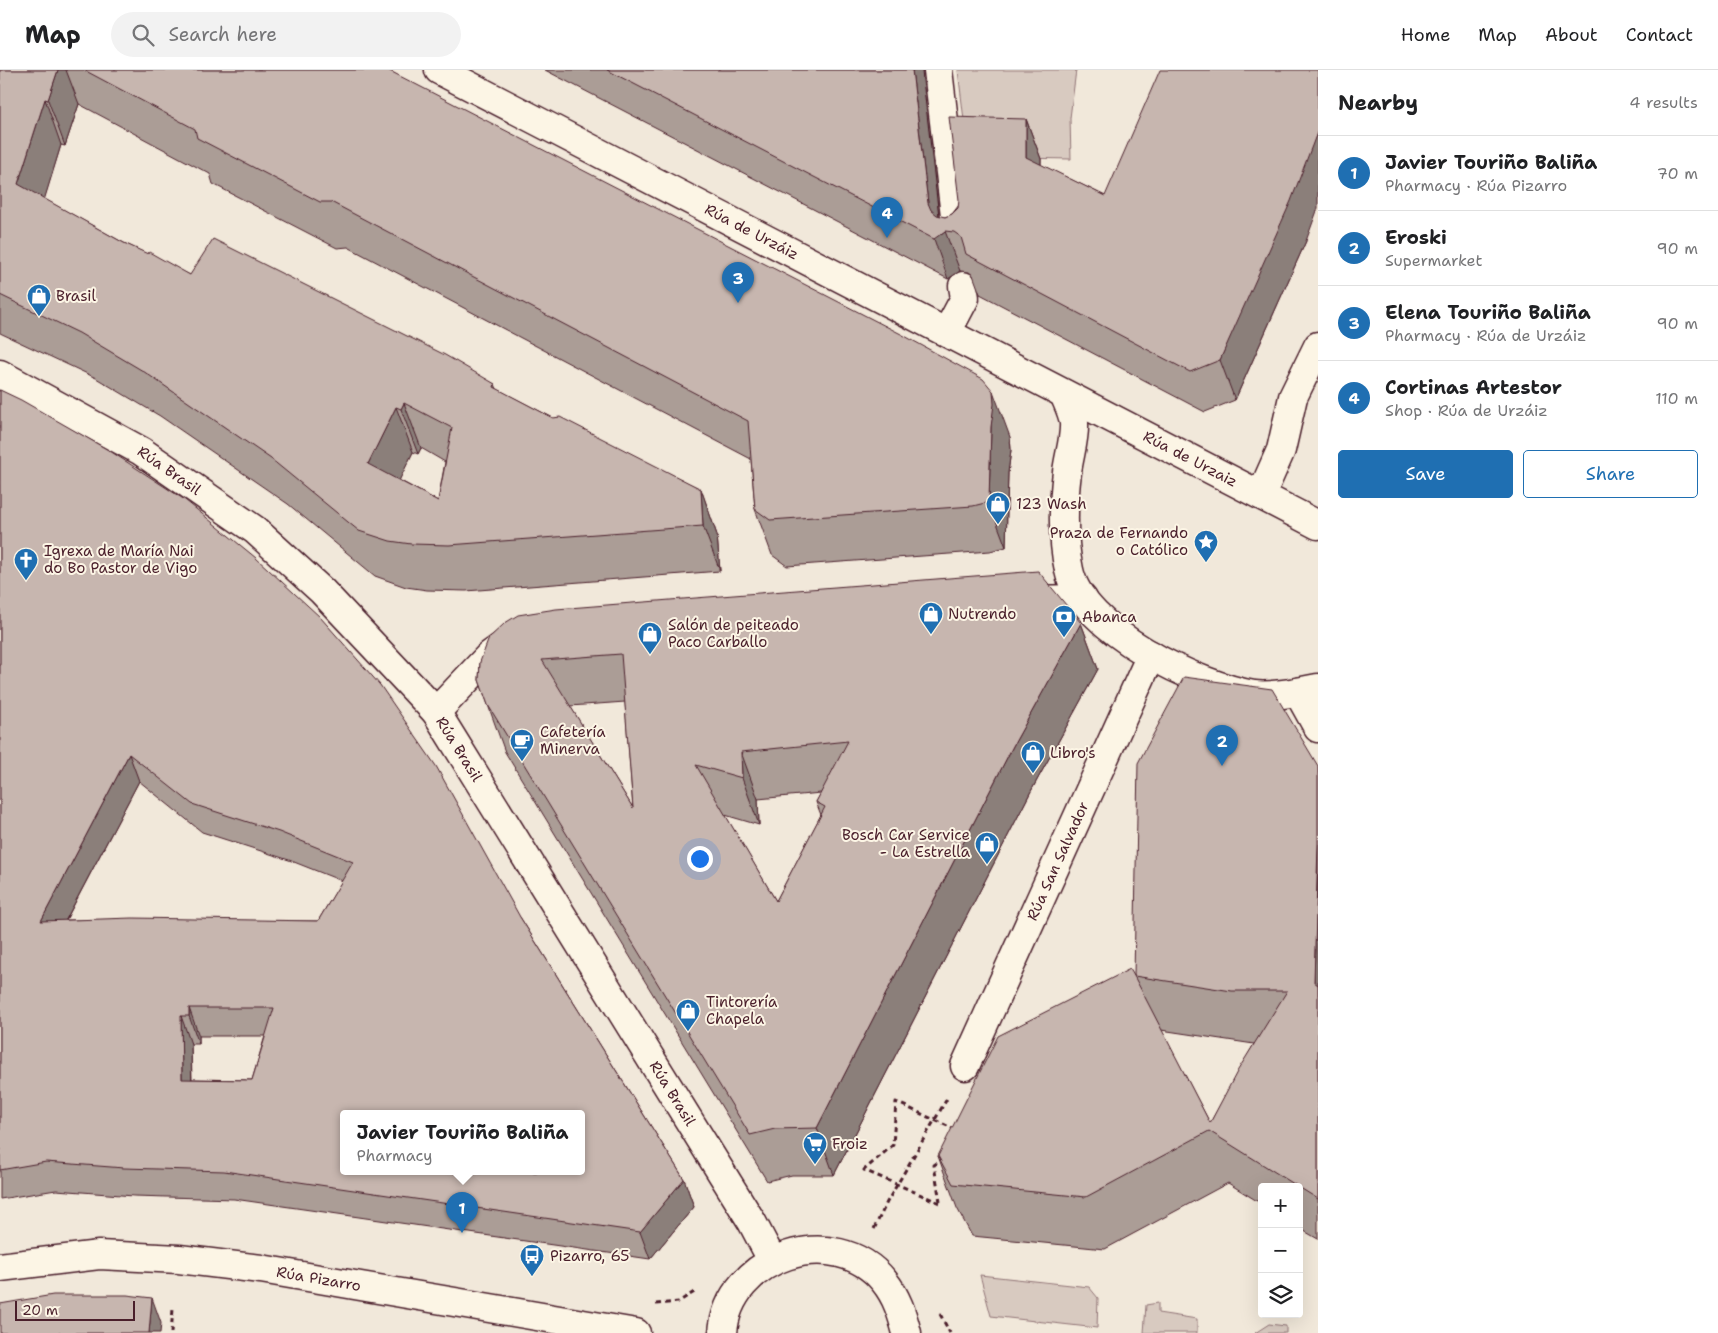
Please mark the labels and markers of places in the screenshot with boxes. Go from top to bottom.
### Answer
pin: 4 [871,197,903,238]
pin: 3 [722,262,754,303]
shop icon: Brasil [26,283,52,317]
place label: Brasil [56,286,96,306]
shop icon: 123 Wash [985,491,1011,525]
place label: 123 Wash [1016,494,1087,514]
place label: Praza de Fernando o Católico [1050,523,1188,560]
place icon: Praza de Fernando o Católico [1193,529,1219,563]
place label: Igrexa de María Nai do Bo Pastor de Vigo [44,541,197,578]
church icon: Igrexa de María Nai do Bo Pastor de Vigo [13,547,39,581]
shop icon: Nutrendo [918,601,944,635]
place label: Nutrendo [948,604,1016,624]
bank icon: Abanca [1051,604,1077,638]
place label: Abanca [1082,607,1137,627]
place label: Salón de peiteado Paco Carballo [668,615,799,652]
shop icon: Salón de peiteado Paco Carballo [637,621,663,655]
place label: Cafetería Minerva [540,722,606,759]
pin: 2 [1206,725,1238,766]
cafe icon: Cafetería Minerva [509,728,535,762]
shop icon: Libro's [1020,740,1046,774]
place label: Libro's [1050,743,1096,763]
place label: Bosch Car Service - La Estrella [842,825,971,862]
shop icon: Bosch Car Service - La Estrella [974,831,1000,865]
place label: Tintorería Chapela [706,992,778,1029]
shop icon: Tintorería Chapela [675,998,701,1032]
supermarket icon: Froiz [802,1131,828,1165]
place label: Froiz [832,1134,868,1154]
pin: 1 [446,1192,478,1233]
bus stop icon: Pizarro, 65 [519,1243,545,1277]
place label: Pizarro, 65 [550,1246,630,1266]

